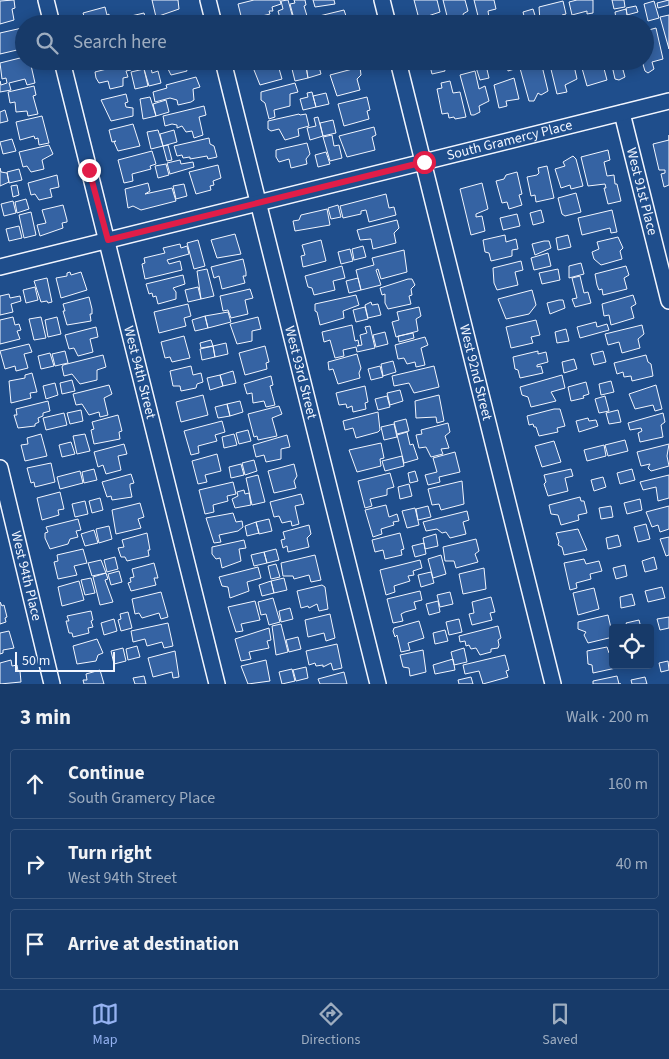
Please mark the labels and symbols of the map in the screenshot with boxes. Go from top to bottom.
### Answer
street label: South Gramercy Place [445,115,575,166]
street label: West 91st Place [621,146,662,238]
route start [413,151,436,174]
route end [78,159,101,182]
street label: West 92nd Street [454,322,497,423]
street label: West 94th Street [118,324,161,421]
street label: West 93rd Street [279,324,322,421]
street label: West 94th Place [6,529,46,623]
scale bar [15,649,115,672]

